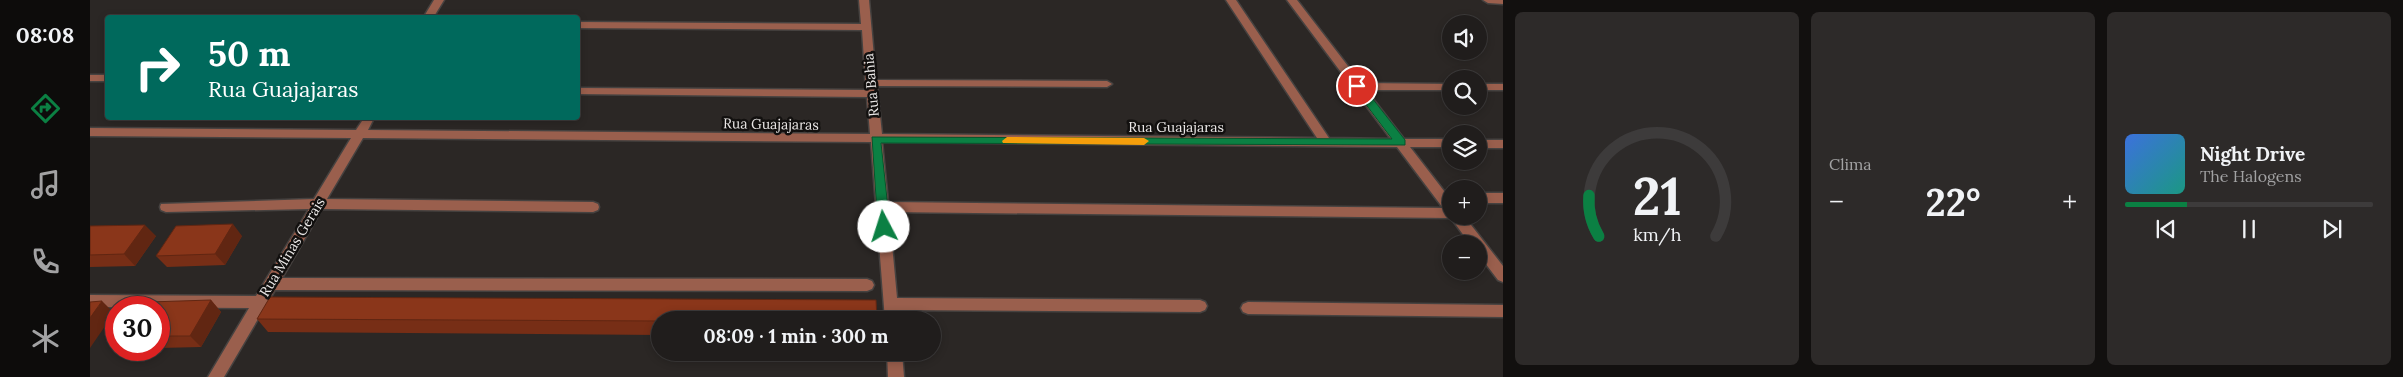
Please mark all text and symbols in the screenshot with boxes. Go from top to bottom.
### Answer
map controls [1442,15,1487,280]
button: sound [1442,15,1487,60]
text: 08:08 [16,21,74,49]
text: 50 m [208,31,291,76]
icon: right [125,35,190,100]
street label: Rua Bahia [859,53,883,117]
pin [1336,65,1378,107]
button: search [1442,70,1487,115]
icon: arrive [1343,72,1371,100]
text: Rua Guajajaras [208,75,358,103]
icon: directions [28,91,63,126]
street label: Rua Guajajaras [723,114,819,134]
street label: Rua Guajajaras [1128,118,1224,136]
button: layers [1442,125,1487,170]
text: Night Drive [2200,142,2305,166]
text: Clima [1829,154,1872,174]
text: 21 [1633,163,1681,229]
text: The Halogens [2200,166,2302,186]
icon: music [28,167,63,202]
text: 22° [1925,178,1981,226]
button: + [1442,180,1487,225]
text: − [1829,184,1844,220]
text: + [2062,184,2077,220]
street label: Rua Minas Gerais [255,194,329,300]
position arrow [857,200,909,252]
icon: previous [2152,215,2180,243]
icon: pause [2235,215,2263,243]
icon: next [2318,215,2346,243]
text: km/h [1633,223,1681,246]
button: − [1442,235,1487,280]
icon: phone [28,244,63,279]
speed limit sign: 30 [105,296,170,361]
icon: climate [28,321,63,356]
text: 08:09 · 1 min · 300 m [703,324,889,348]

